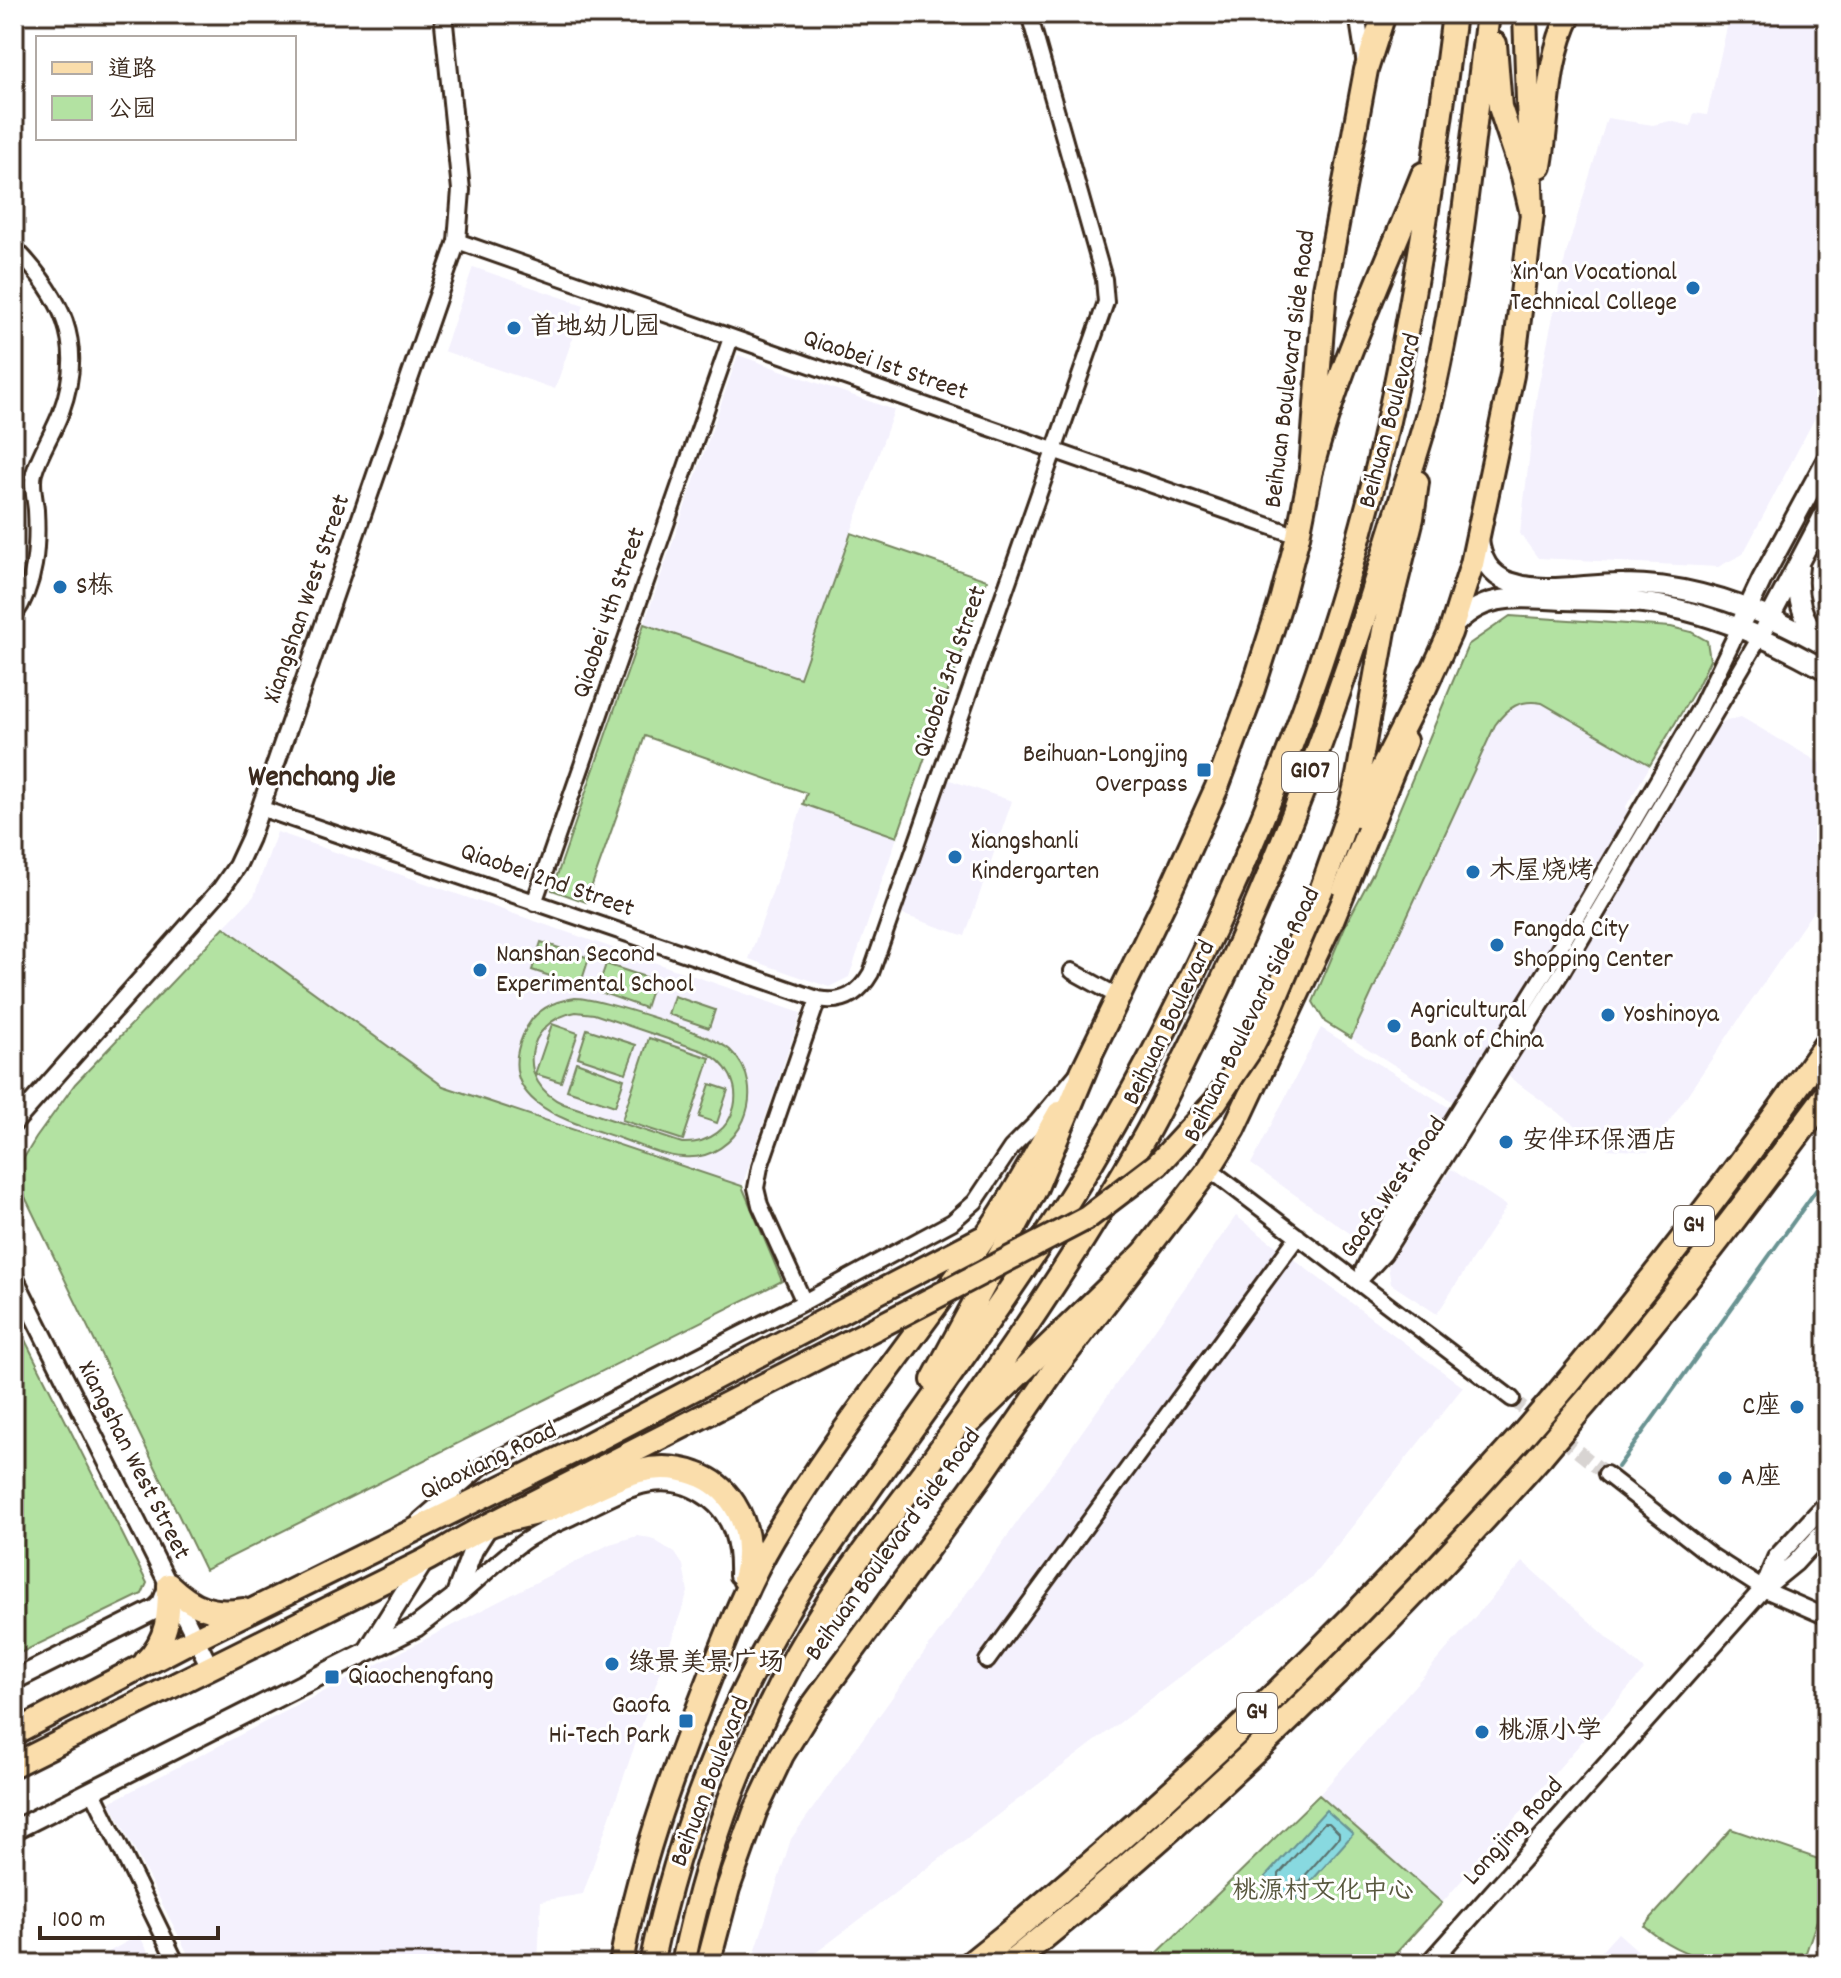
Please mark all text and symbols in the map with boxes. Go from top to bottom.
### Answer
legend [36,36,296,140]
text: 道路 [108,54,156,88]
text: 公园 [108,94,156,128]
street label: Beihuan Boulevard Side Road [1256,228,1326,510]
place label: Xin'an Vocational Technical College [1510,255,1677,322]
marker: Xin'an Vocational Technical College [1684,279,1702,297]
place label: 首地幼儿园 [530,310,660,347]
marker: 首地幼儿园 [505,319,523,337]
street label: Qiaobei 1st Street [797,320,973,412]
street label: Beihuan Boulevard [1350,330,1432,512]
street label: Xiangshan West Street [255,489,361,708]
street label: Qiaobei 4th Street [563,522,657,703]
place label: S栋 [76,569,113,606]
marker: S栋 [51,578,69,596]
street label: Qiaobei 3rd Street [904,581,998,763]
place label: Beihuan-Longjing Overpass [1023,737,1188,804]
road number: G107 [1282,752,1338,792]
district label: Wenchang Jie [248,758,396,801]
marker: Beihuan-Longjing Overpass [1195,761,1213,779]
place label: Xiangshanli Kindergarten [971,824,1099,891]
street label: Qiaobei 2nd Street [455,834,639,928]
marker: Xiangshanli Kindergarten [946,848,964,866]
place label: 木屋烧烤 [1489,854,1593,891]
marker: 木屋烧烤 [1464,863,1482,881]
street label: Beihuan Boulevard Side Road [1175,881,1331,1149]
place label: Fangda City Shopping Center [1513,912,1673,979]
street label: Beihuan Boulevard [1114,934,1226,1112]
marker: Fangda City Shopping Center [1488,936,1506,954]
place label: Nanshan Second Experimental School [496,937,694,1004]
marker: Nanshan Second Experimental School [471,961,489,979]
place label: Agricultural Bank of China [1410,993,1544,1060]
place label: Yoshinoya [1624,997,1720,1034]
marker: Yoshinoya [1599,1006,1617,1024]
marker: Agricultural Bank of China [1385,1017,1403,1035]
street label: Gaofa West Road [1331,1110,1457,1266]
place label: 安伴环保酒店 [1522,1124,1678,1161]
marker: 安伴环保酒店 [1497,1133,1515,1151]
road number: G4 [1674,1206,1714,1246]
street label: Xiangshan West Street [67,1355,199,1567]
place label: C座 [1742,1389,1781,1426]
marker: C座 [1788,1398,1806,1416]
street label: Qiaoxiang Road [414,1413,564,1511]
street label: Beihuan Boulevard Side Road [797,1421,991,1669]
place label: A座 [1741,1460,1781,1497]
marker: A座 [1716,1469,1734,1487]
place label: 绿景美景广场 [628,1646,784,1683]
marker: 绿景美景广场 [603,1655,621,1673]
place label: Qiaochengfang [348,1659,494,1696]
marker: Qiaochengfang [323,1668,341,1686]
place label: Gaofa Hi-Tech Park [549,1688,671,1755]
street label: Beihuan Boulevard [662,1692,760,1872]
road number: G4 [1237,1693,1277,1733]
marker: Gaofa Hi-Tech Park [677,1712,695,1730]
place label: 桃源小学 [1498,1714,1602,1751]
marker: 桃源小学 [1473,1723,1491,1741]
street label: Longjing Road [1455,1769,1573,1895]
park label: 桃源村文化中心 [1232,1874,1414,1911]
scale bar [40,1890,218,1940]
text: 100 m [52,1904,105,1938]

